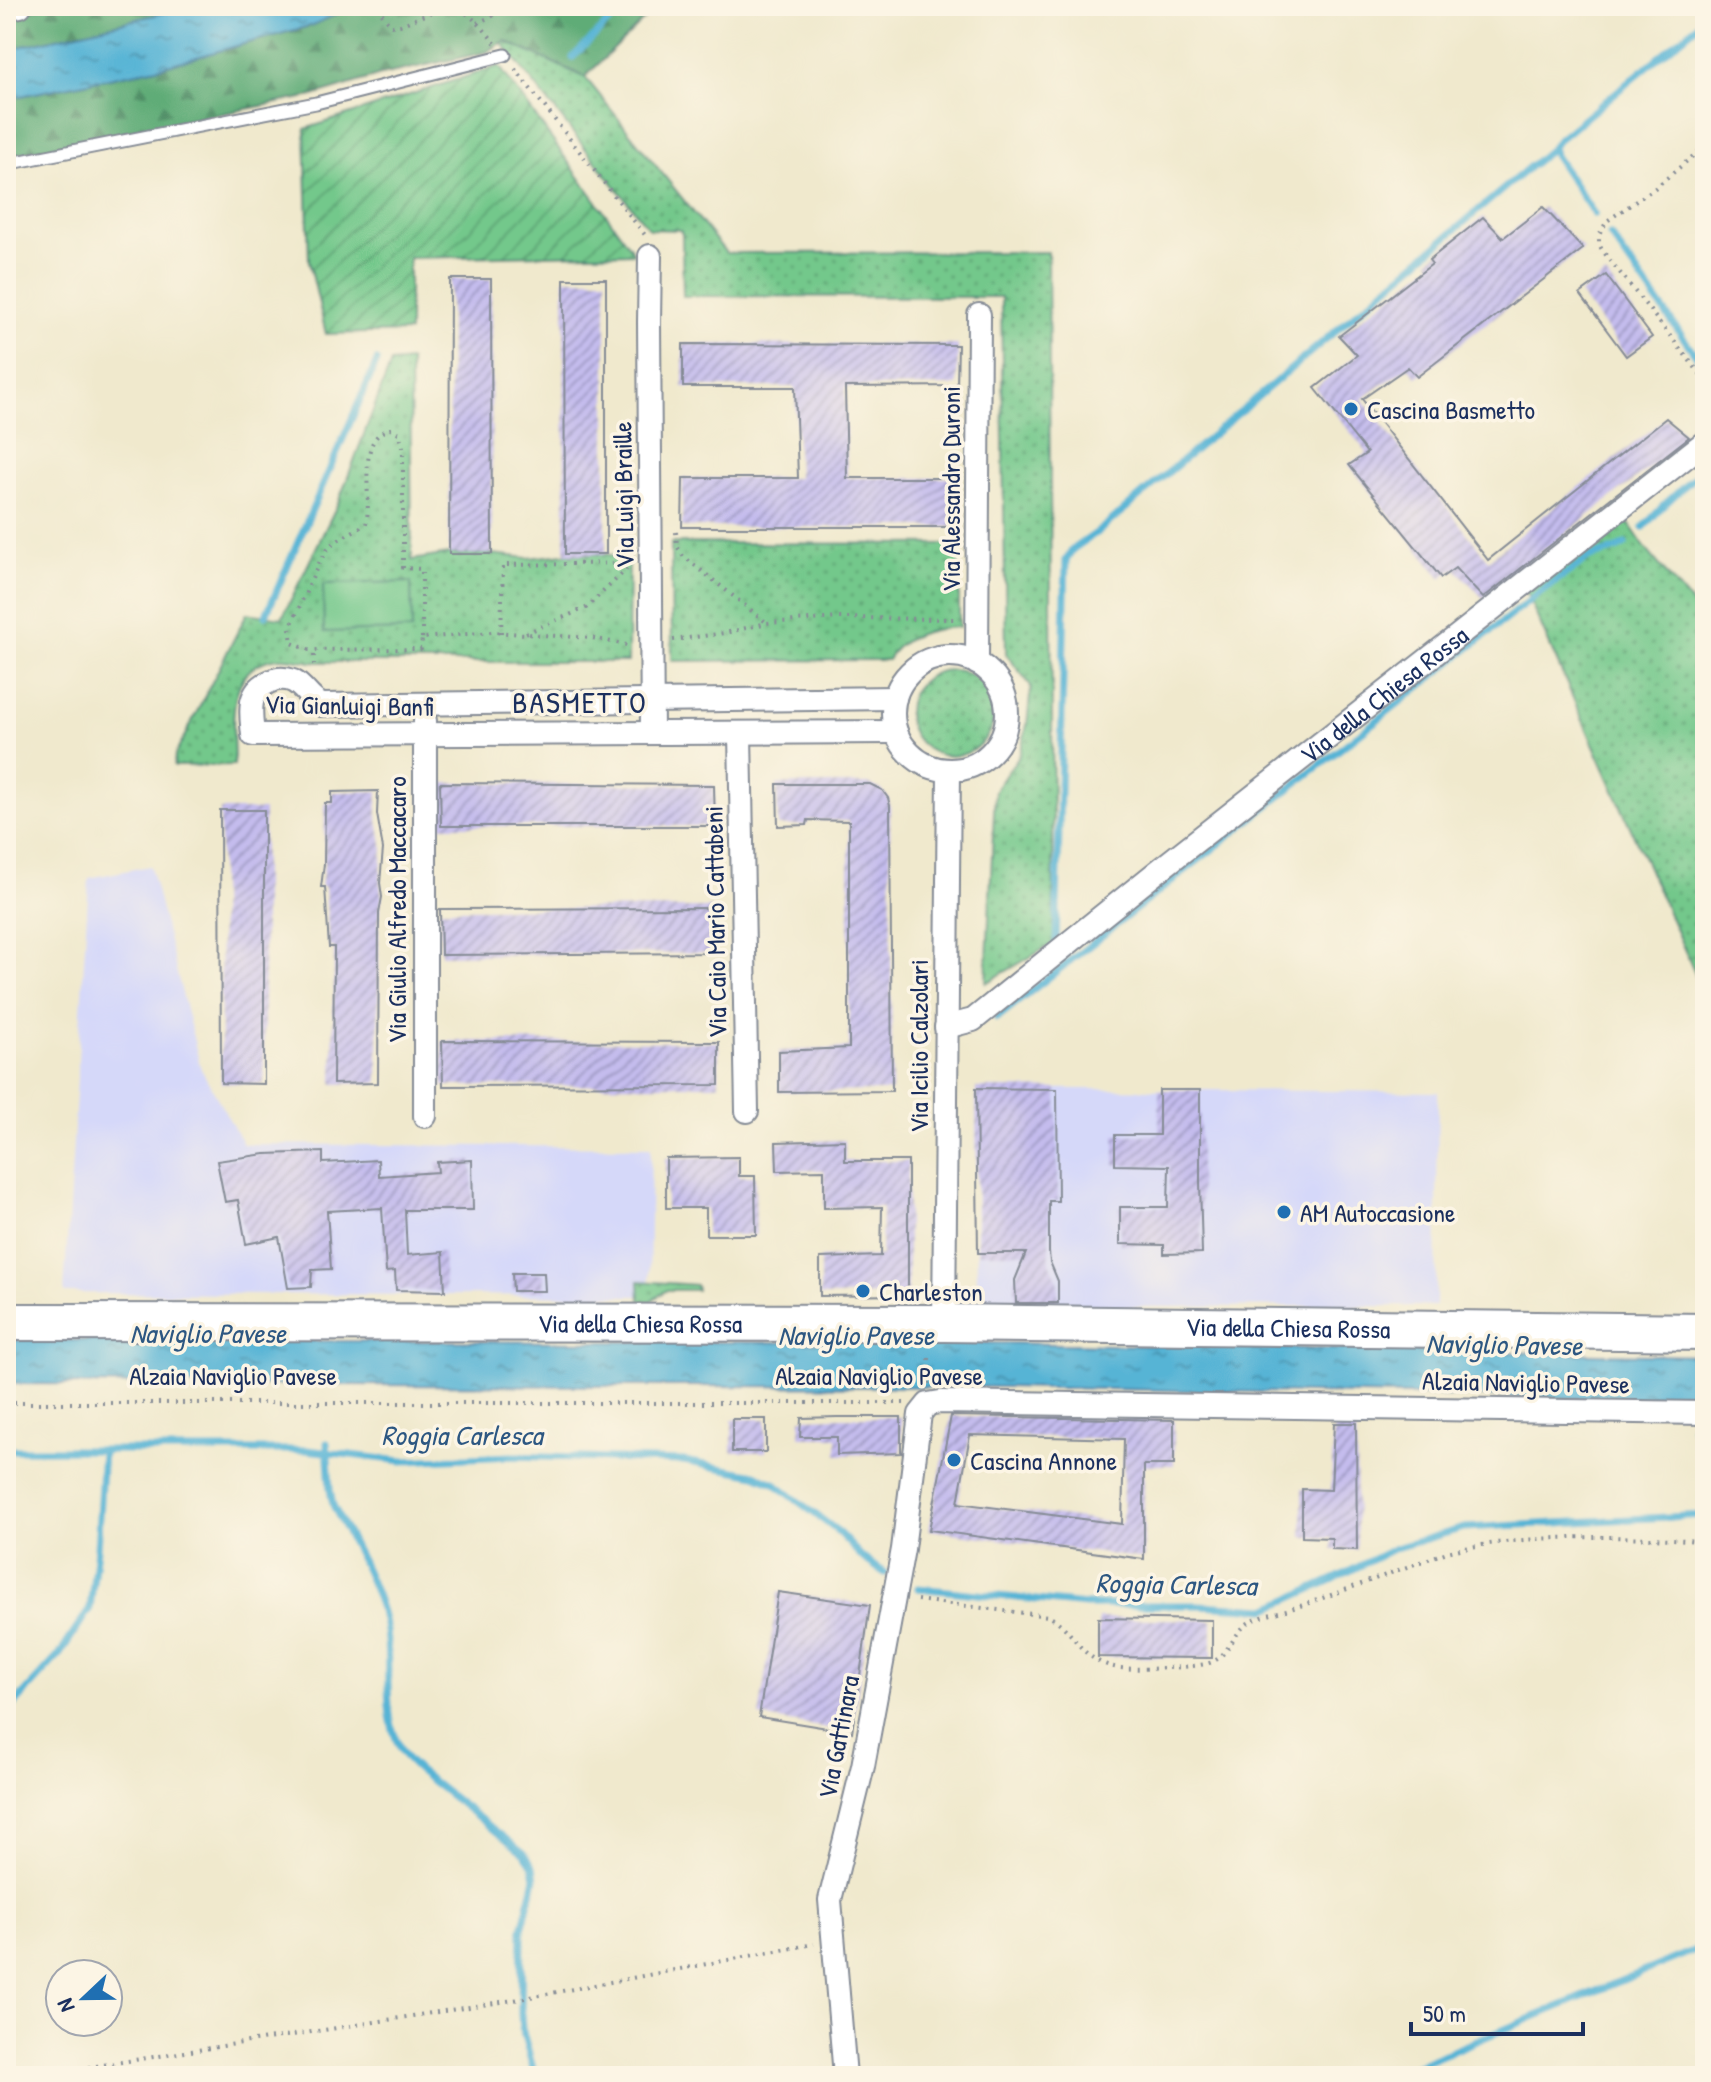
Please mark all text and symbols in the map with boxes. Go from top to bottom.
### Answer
street label: Via Alessandro Duroni [933,386,968,592]
place label: Cascina Basmetto [1367,392,1535,427]
marker: Cascina Basmetto [1342,400,1360,418]
street label: Via Luigi Braille [604,421,642,569]
street label: Via della Chiesa Rossa [1292,617,1475,771]
district label: BASMETTO [512,682,648,722]
street label: Via Gianluigi Banfi [264,686,434,724]
street label: Via Giulio Alfredo Maccacaro [379,776,414,1044]
street label: Via Caio Mario Cattabeni [695,805,735,1039]
street label: Via Icilio Calzolari [901,959,936,1133]
place label: AM Autoccasione [1300,1195,1455,1230]
marker: AM Autoccasione [1275,1203,1293,1221]
place label: Charleston [879,1274,983,1309]
marker: Charleston [854,1282,872,1300]
street label: Via della Chiesa Rossa [538,1305,742,1340]
street label: Via della Chiesa Rossa [1185,1308,1390,1346]
water label: Naviglio Pavese [130,1314,288,1352]
water label: Naviglio Pavese [778,1316,936,1354]
water label: Naviglio Pavese [1426,1324,1584,1364]
street label: Alzaia Naviglio Pavese [129,1358,337,1393]
street label: Alzaia Naviglio Pavese [775,1358,983,1393]
street label: Alzaia Naviglio Pavese [1422,1363,1630,1401]
water label: Roggia Carlesca [382,1416,545,1454]
place label: Cascina Annone [970,1443,1117,1478]
marker: Cascina Annone [945,1451,963,1469]
water label: Roggia Carlesca [1095,1564,1260,1604]
street label: Via Gattinara [809,1672,867,1802]
north arrow [44,1958,124,2038]
scale bar [1411,1986,1583,2036]
text: N [49,1994,82,2017]
text: 50 m [1423,1997,1466,2029]

